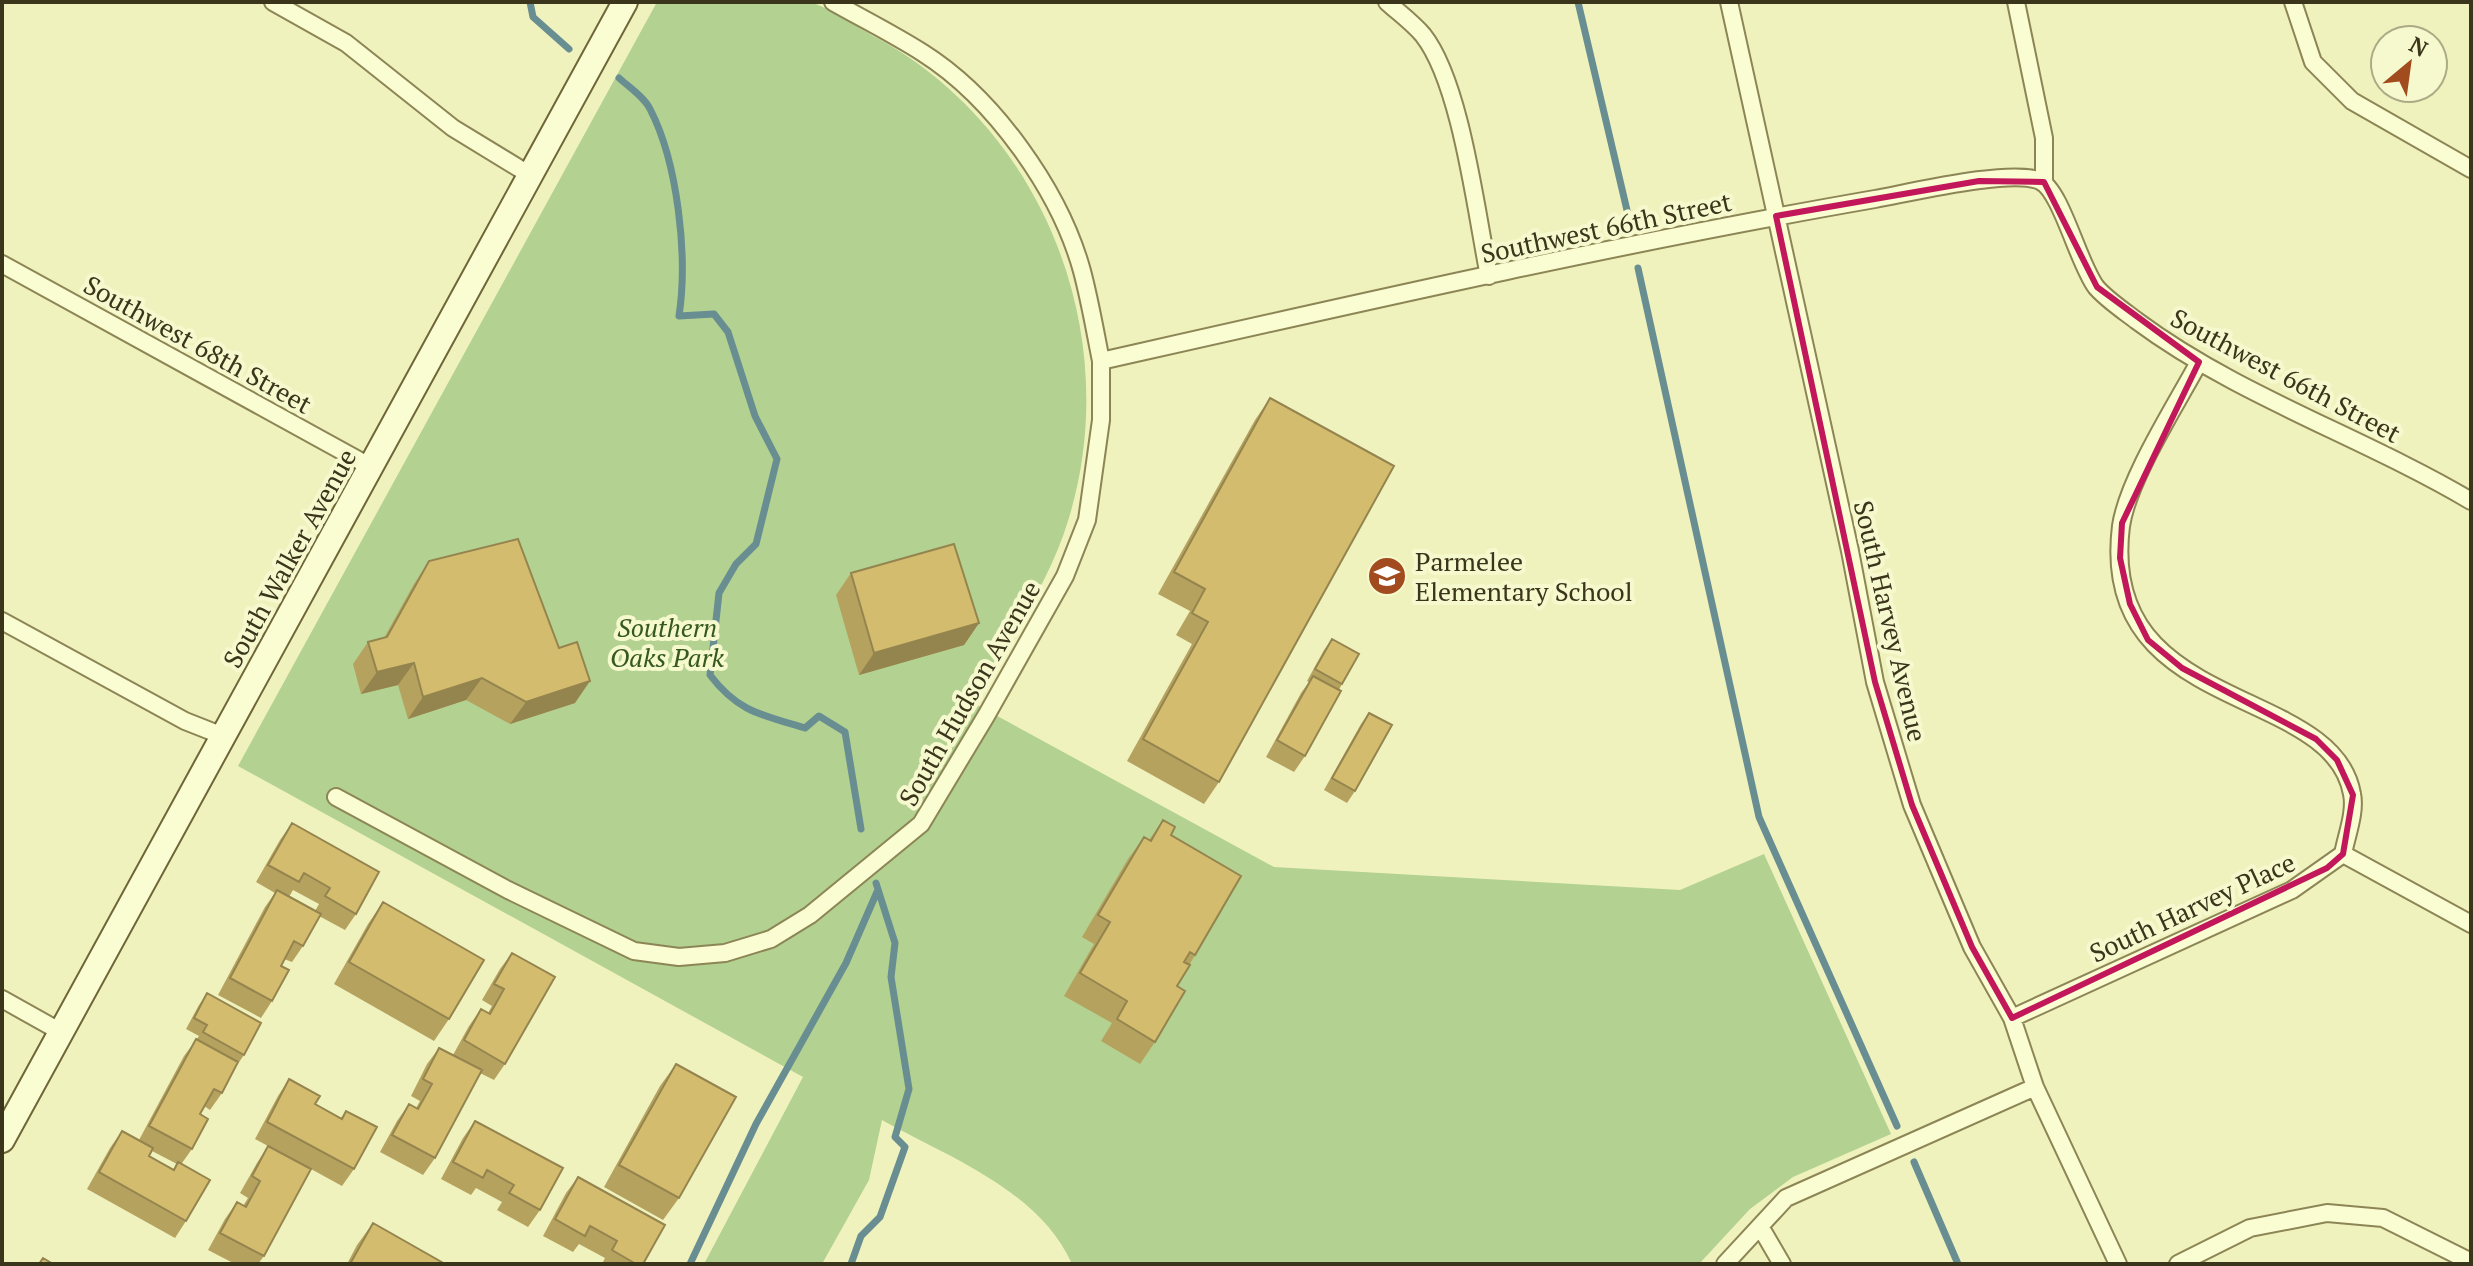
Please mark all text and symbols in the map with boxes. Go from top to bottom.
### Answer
north arrow [2369,24,2449,104]
text: N [2405,29,2434,63]
street label: Southwest 66th Street [1478,184,1735,270]
street label: Southwest 68th Street [78,267,318,421]
street label: Southwest 66th Street [2165,300,2407,450]
street label: South Walker Avenue [215,443,363,673]
street label: South Harvey Avenue [1847,497,1935,745]
place label: Parmelee Elementary School [1415,544,1633,608]
school or university icon: Parmelee Elementary School [1366,555,1408,597]
street label: South Hudson Avenue [891,574,1047,812]
park label: Southern Oaks Park [610,610,724,674]
street label: South Harvey Place [2084,844,2300,970]

